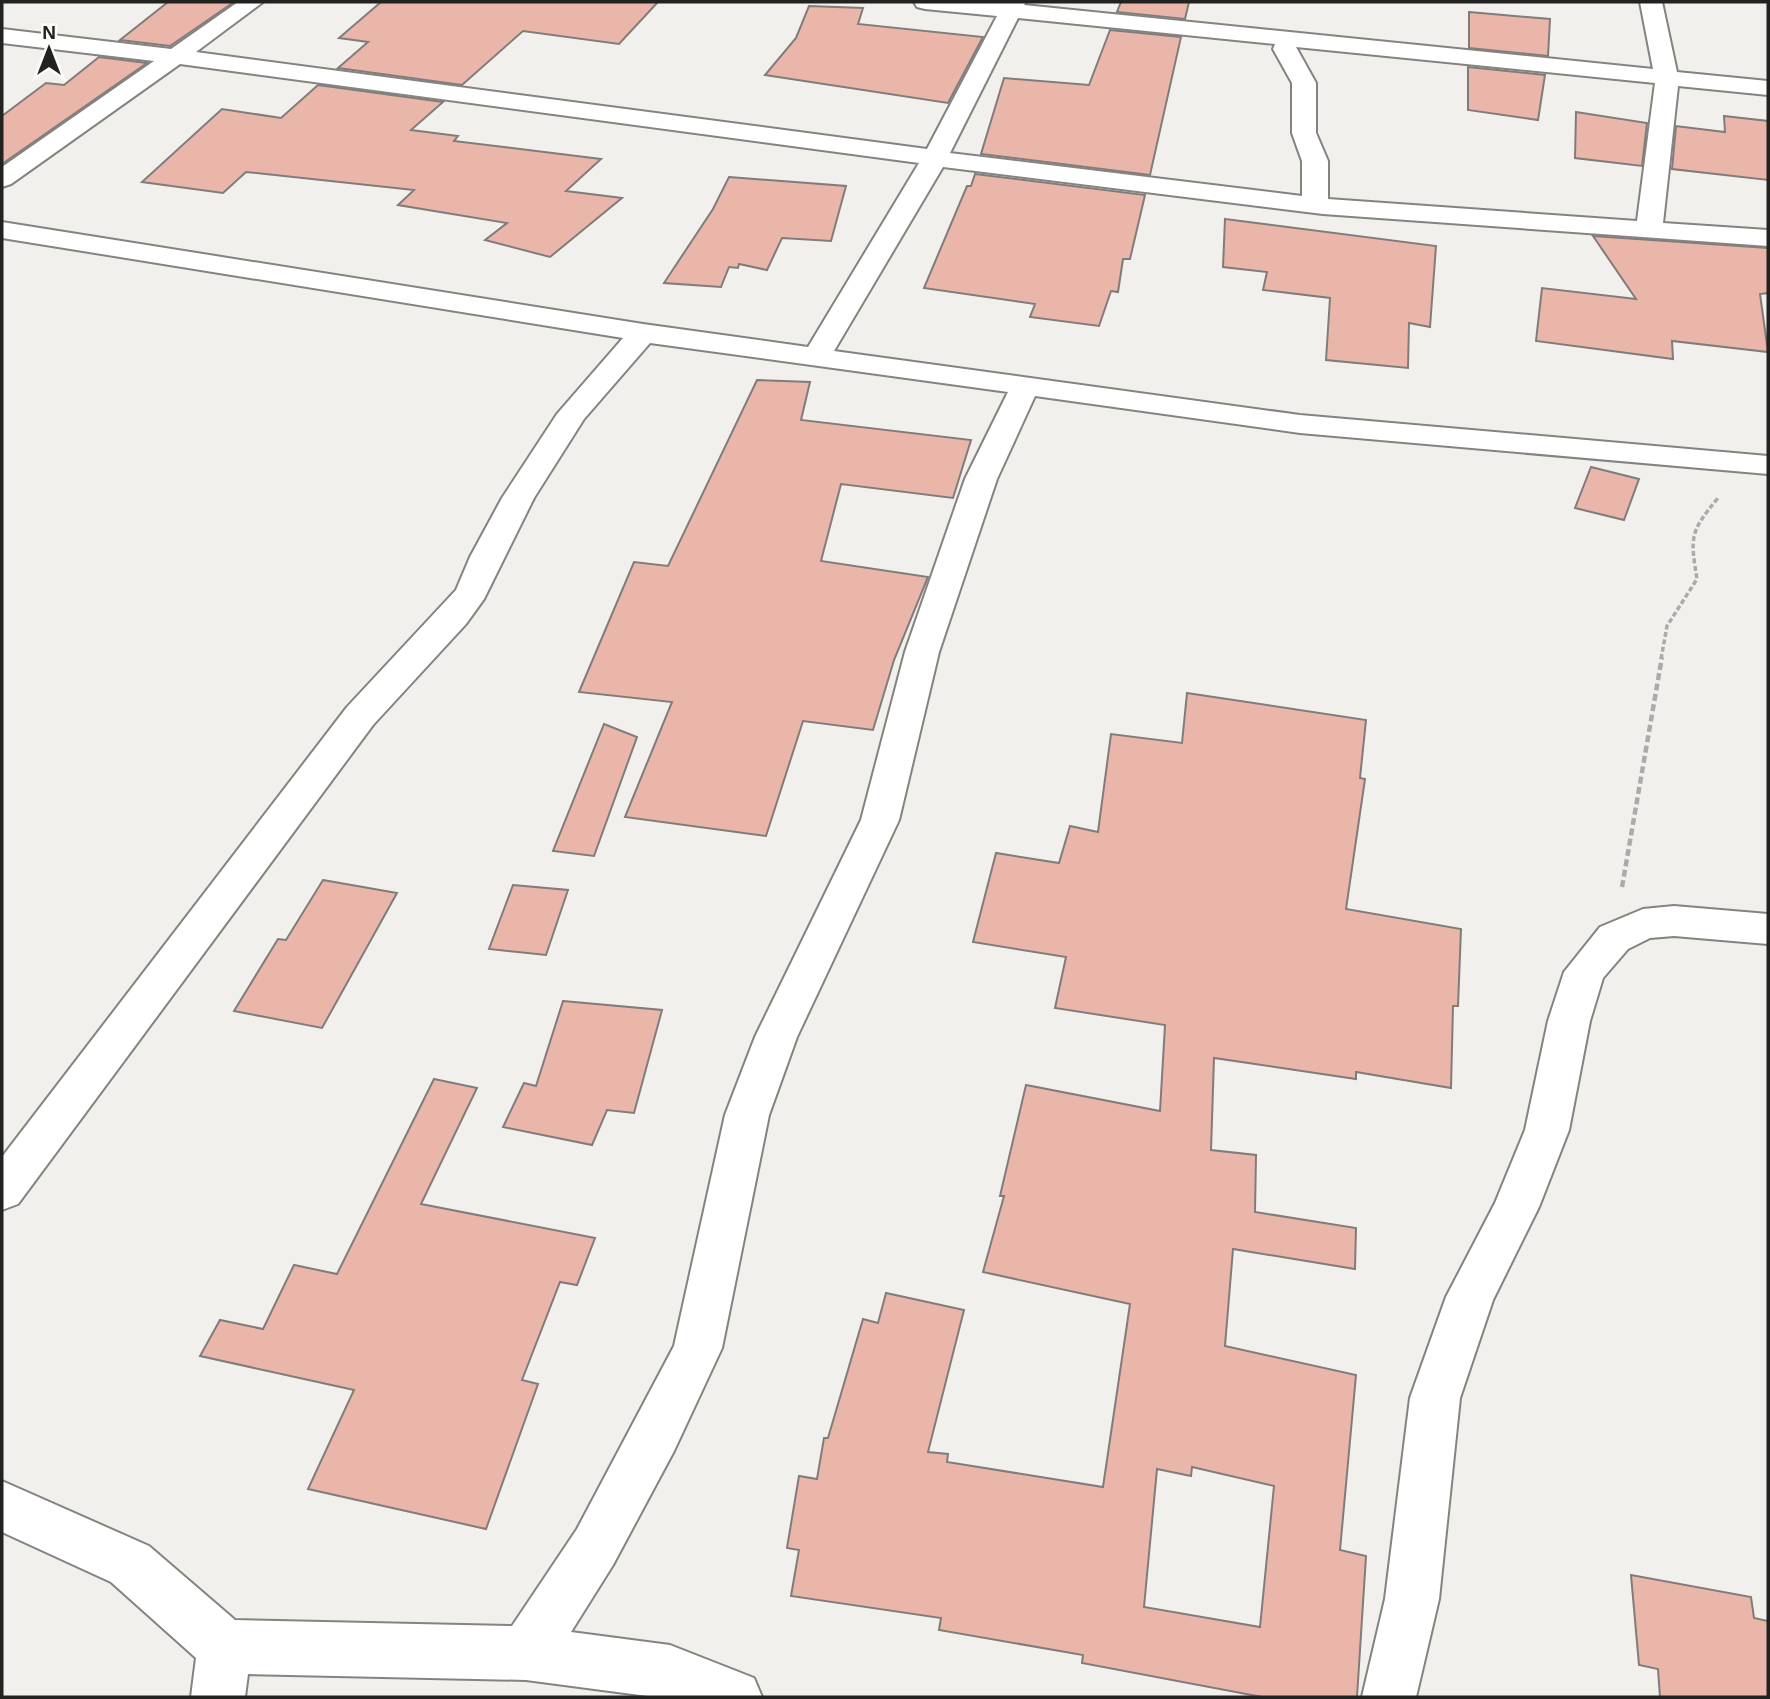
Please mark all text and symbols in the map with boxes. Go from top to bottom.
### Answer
north arrow [14,14,84,84]
text: N [42,22,56,43]

